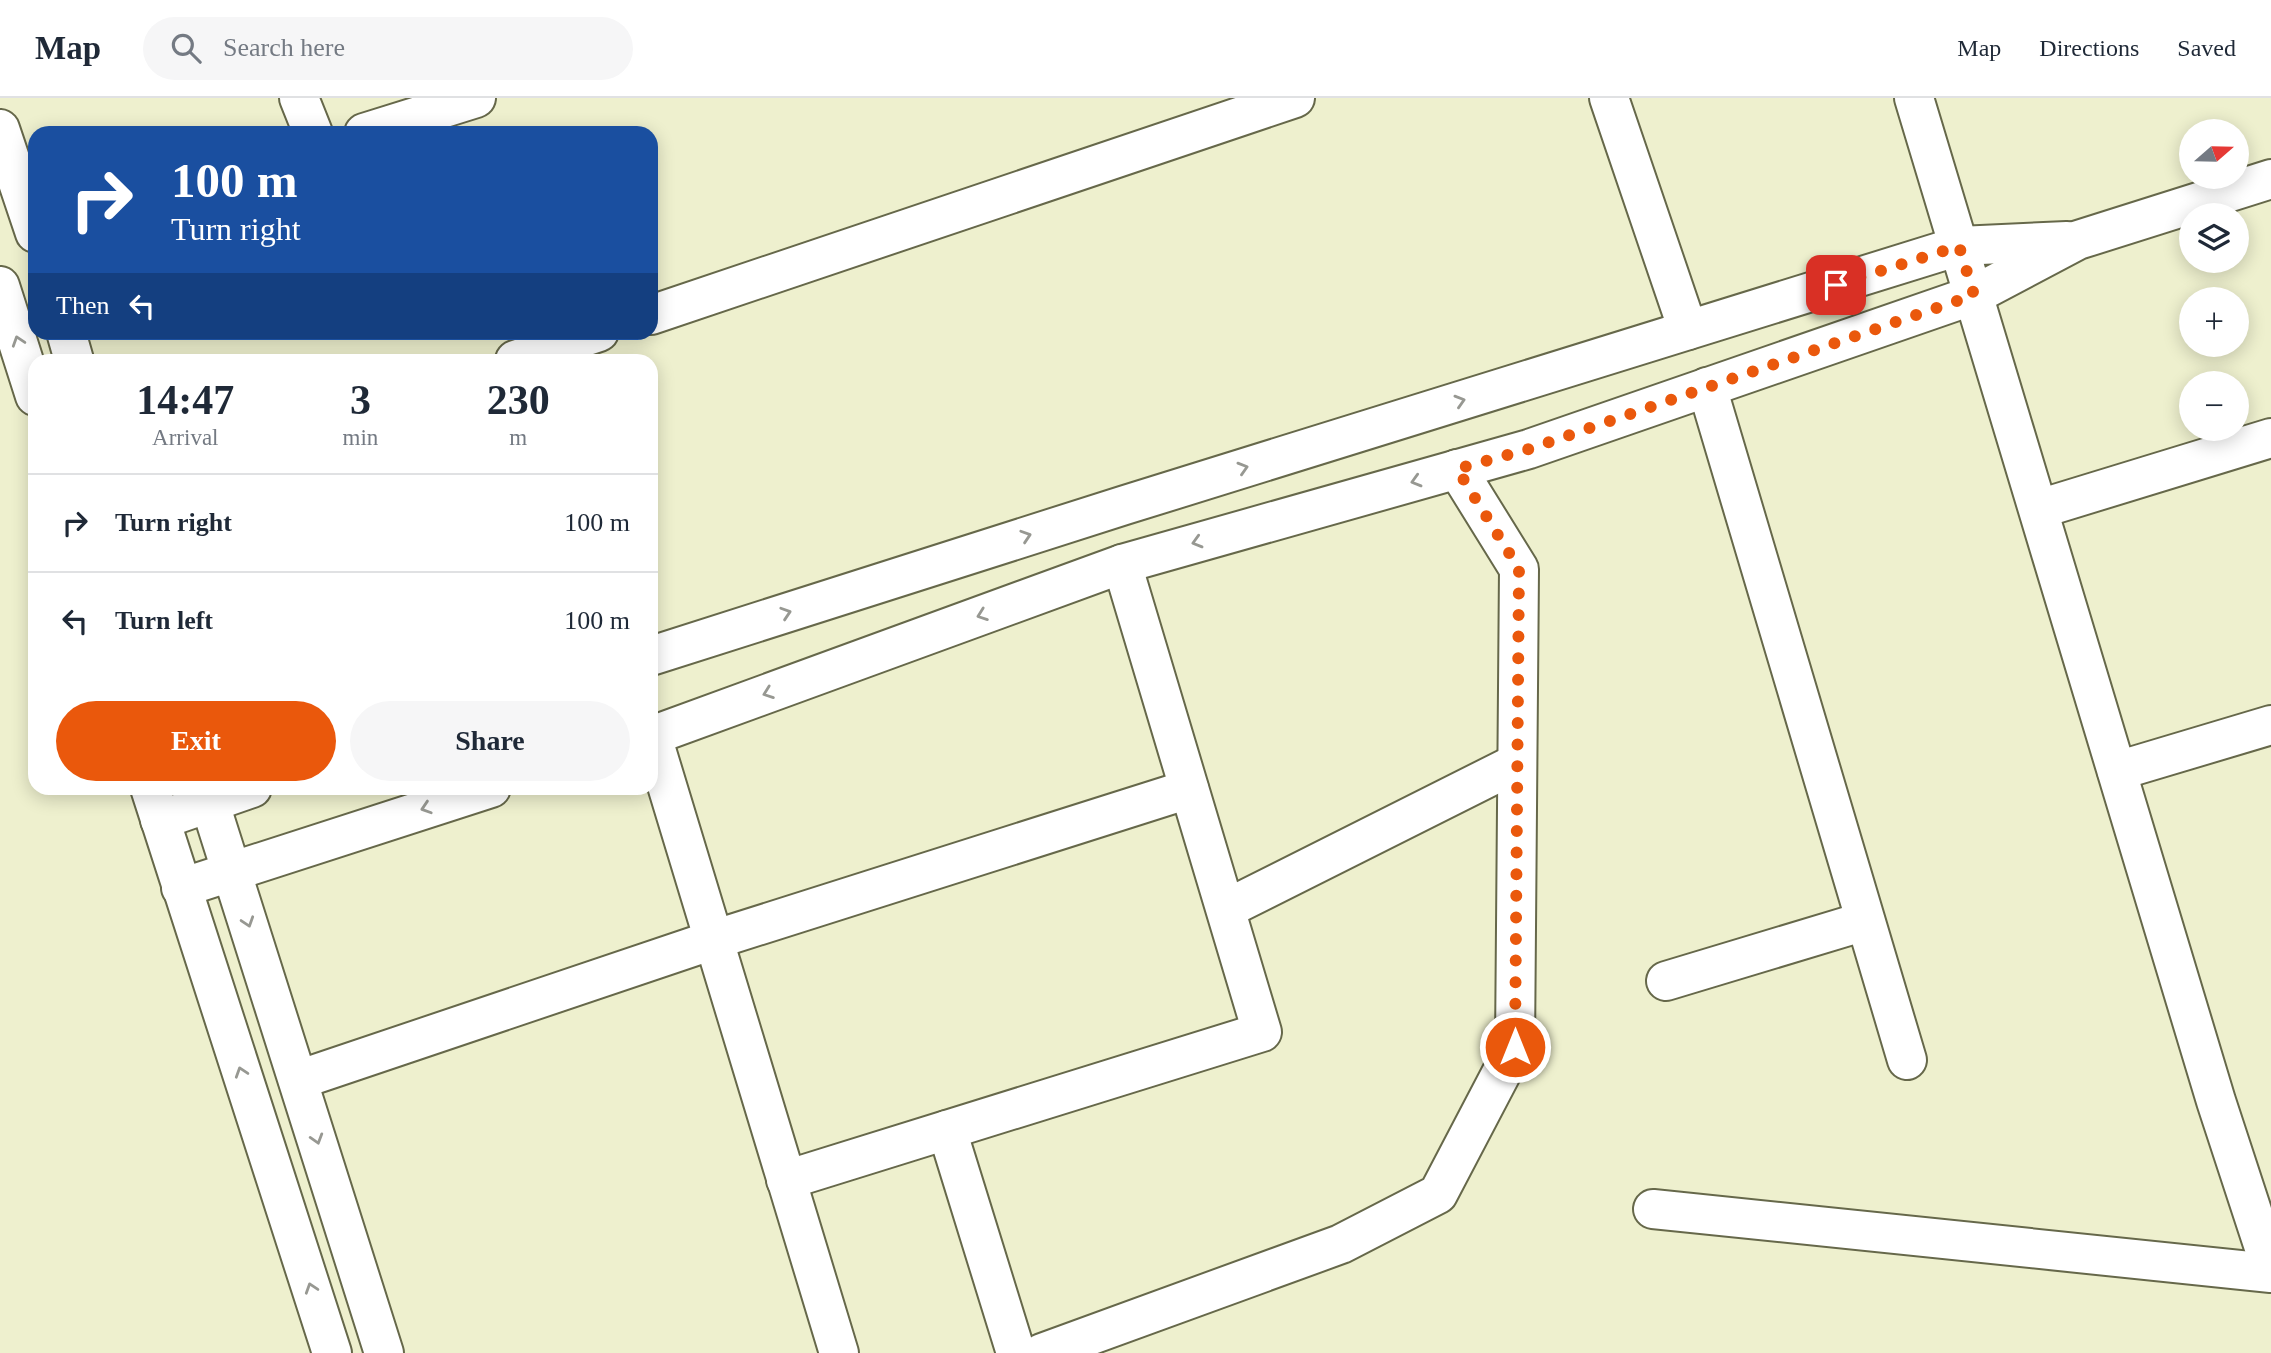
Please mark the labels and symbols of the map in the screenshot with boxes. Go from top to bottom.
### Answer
north arrow [2179,119,2249,189]
pin [1806,255,1866,315]
one-way arrow [12,335,26,347]
one-way arrow [1454,395,1466,409]
one-way arrow [1237,462,1249,477]
one-way arrow [1410,472,1422,487]
one-way arrow [1020,530,1032,545]
one-way arrow [1192,534,1204,549]
one-way arrow [779,607,792,621]
one-way arrow [976,607,988,621]
one-way arrow [763,685,775,699]
one-way arrow [420,800,432,815]
one-way arrow [240,916,255,928]
position arrow [1478,1010,1552,1084]
one-way arrow [234,1066,249,1078]
one-way arrow [309,1133,323,1145]
one-way arrow [305,1282,319,1295]

